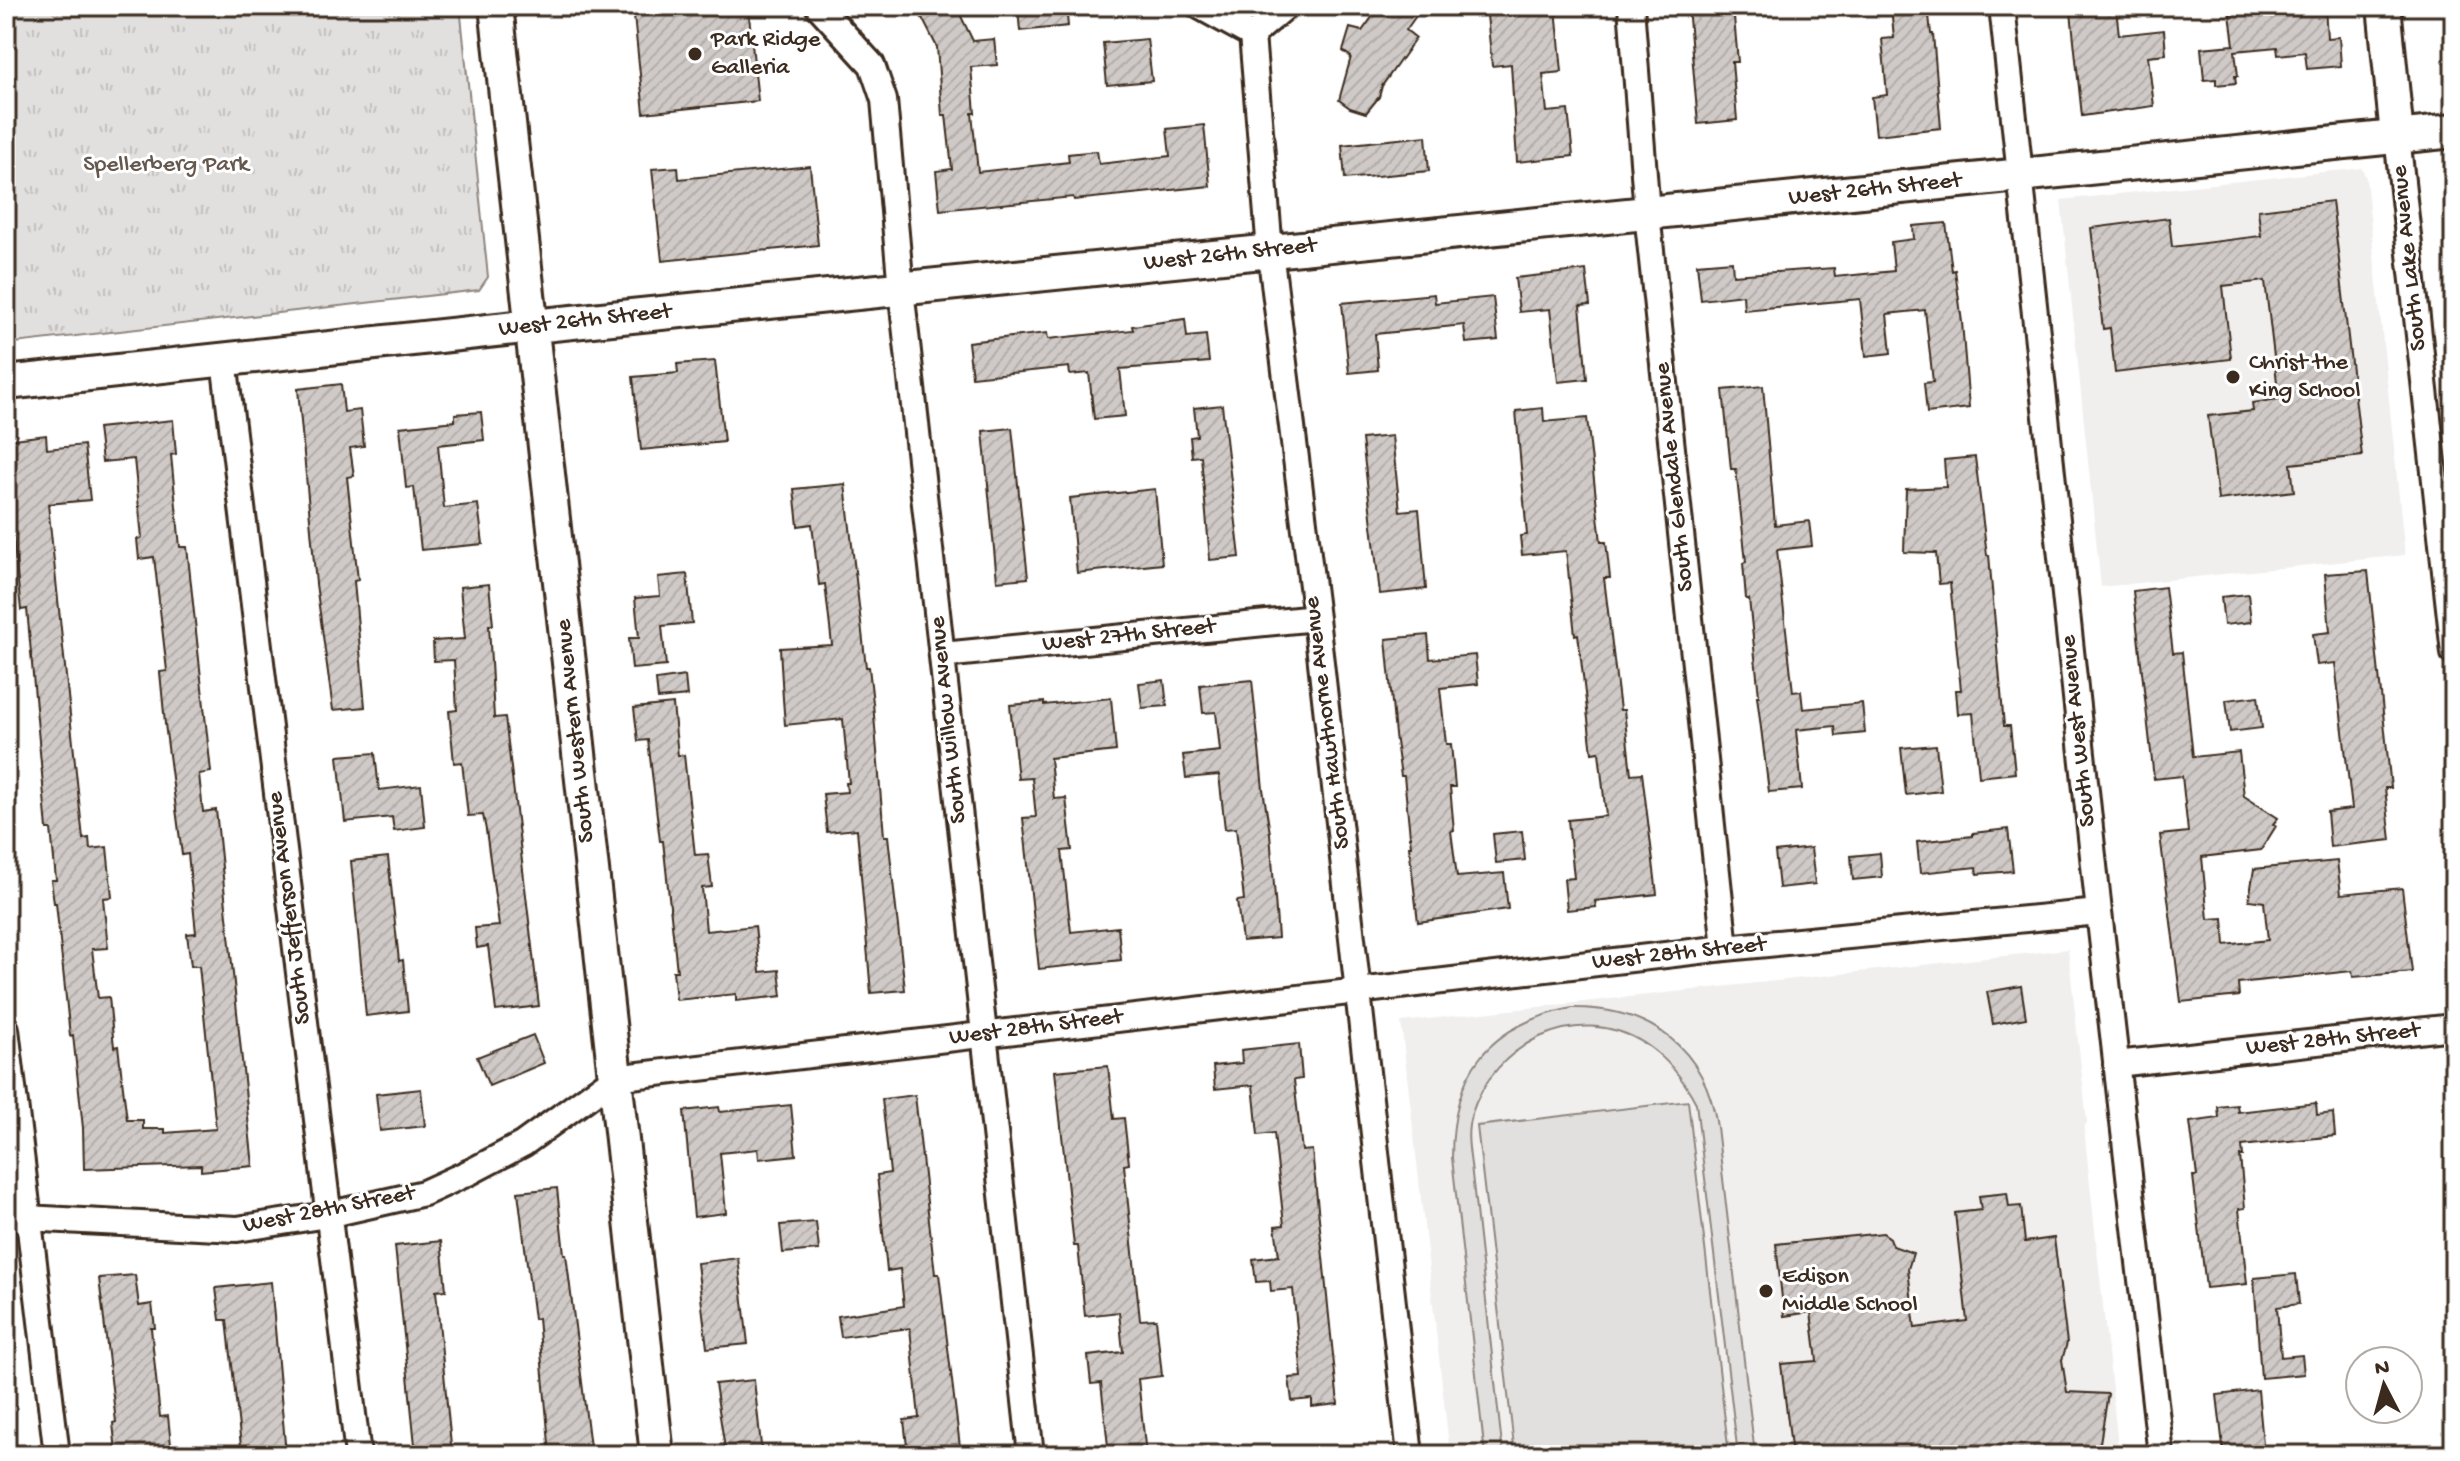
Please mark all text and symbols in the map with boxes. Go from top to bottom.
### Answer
place label: Park Ridge Galleria [710,26,821,83]
marker: Park Ridge Galleria [686,45,704,63]
park label: Spellerberg Park [83,151,251,180]
street label: South Lake Avenue [2386,163,2434,352]
street label: West 26th Street [1787,166,1965,213]
street label: West 26th Street [1142,231,1320,278]
street label: West 26th Street [497,297,675,344]
place label: Christ the King School [2249,349,2361,406]
street label: South Glendale Avenue [1648,360,1701,593]
marker: Christ the King School [2224,368,2242,386]
street label: South Hawthorne Avenue [1298,595,1358,851]
street label: West 27th Street [1041,612,1219,659]
street label: South Willow Avenue [924,614,974,825]
street label: South Western Avenue [550,617,602,844]
street label: South West Avenue [2054,633,2103,828]
street label: South Jefferson Avenue [261,789,319,1026]
street label: West 28th Street [1591,930,1769,978]
street label: West 28th Street [948,1003,1126,1053]
street label: West 28th Street [2245,1016,2423,1064]
street label: West 28th Street [241,1179,420,1241]
place label: Edison Middle School [1782,1263,1918,1320]
marker: Edison Middle School [1757,1282,1775,1300]
north arrow [2344,1345,2424,1425]
text: N [2374,1355,2391,1383]

